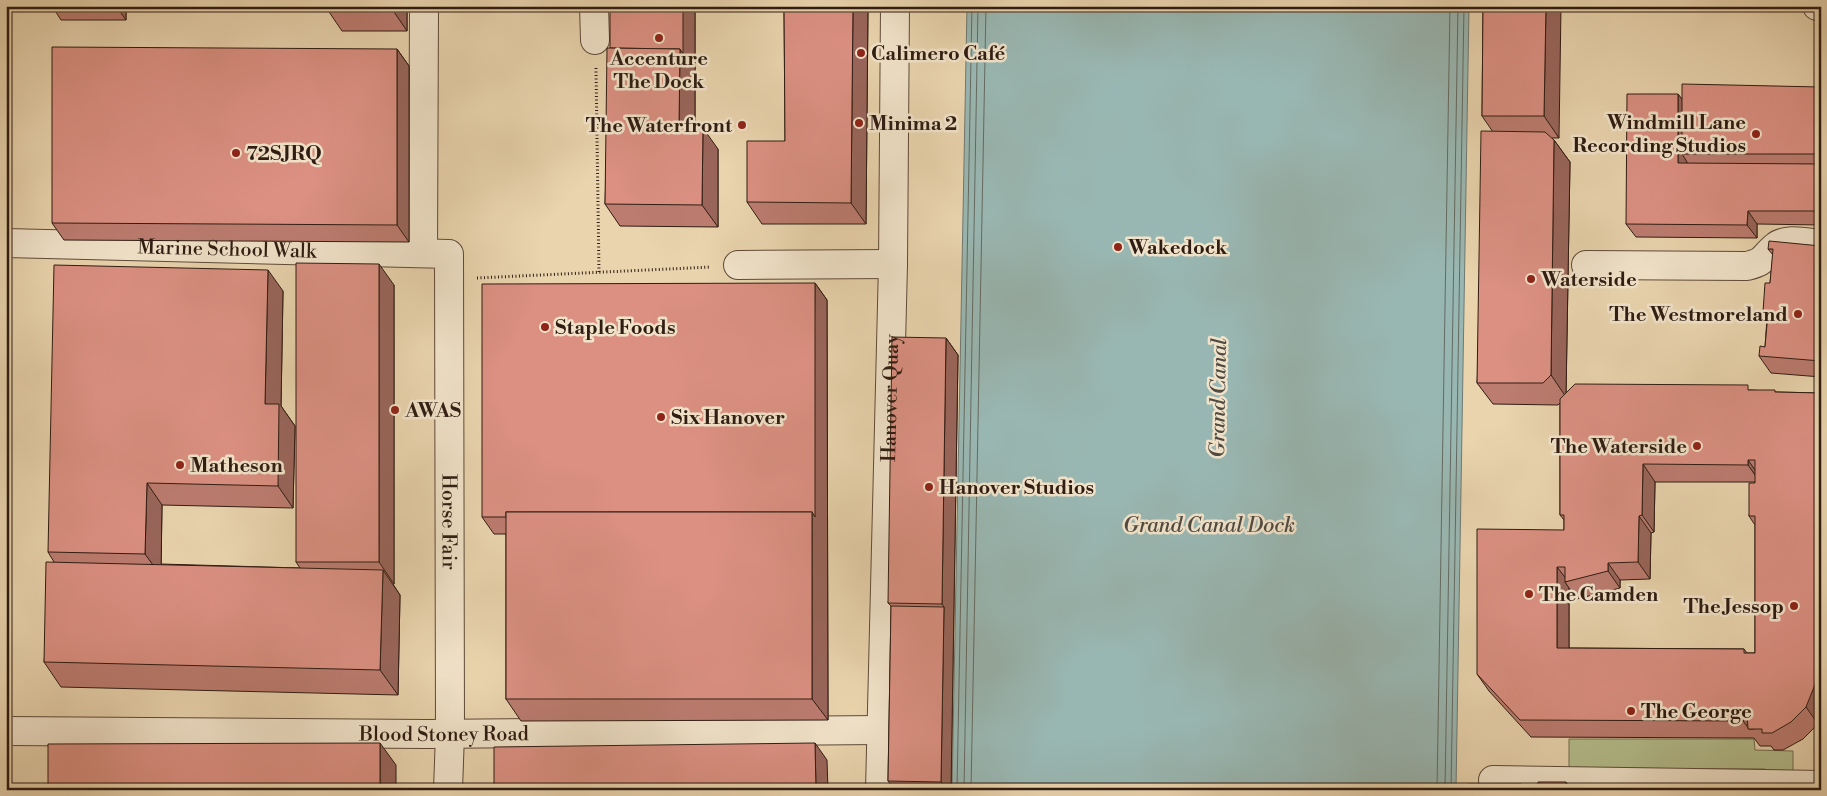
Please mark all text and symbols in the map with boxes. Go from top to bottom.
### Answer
marker: Accenture The Dock [653,32,665,44]
place label: Calimero Café [871,42,1006,67]
place label: Accenture The Dock [609,47,708,95]
marker: Calimero Café [855,47,867,59]
place label: Windmill Lane Recording Studios [1572,111,1746,159]
place label: Minima 2 [869,112,957,137]
place label: The Waterfront [586,114,733,139]
marker: Minima 2 [853,117,865,129]
marker: The Waterfront [736,119,748,131]
marker: Windmill Lane Recording Studios [1750,128,1762,140]
place label: 72SJRQ [246,142,322,167]
marker: 72SJRQ [230,147,242,159]
street label: Marine School Walk [137,235,318,265]
place label: Wakedock [1127,236,1228,261]
marker: Wakedock [1112,241,1124,253]
place label: Waterside [1540,268,1637,293]
marker: Waterside [1525,273,1537,285]
place label: The Westmoreland [1609,303,1788,328]
marker: The Westmoreland [1792,308,1804,320]
place label: Staple Foods [555,316,676,341]
marker: Staple Foods [539,321,551,333]
street label: Hanover Quay [877,334,905,463]
water label: Grand Canal [1205,338,1233,458]
place label: AWAS [404,399,461,424]
marker: AWAS [389,404,401,416]
place label: Six Hanover [671,406,785,431]
marker: Six Hanover [655,411,667,423]
place label: The Waterside [1551,435,1687,460]
marker: The Waterside [1691,440,1703,452]
place label: Matheson [190,454,283,479]
marker: Matheson [174,459,186,471]
street label: Horse Fair [435,474,461,570]
place label: Hanover Studios [939,476,1094,501]
marker: Hanover Studios [923,481,935,493]
water label: Grand Canal Dock [1123,513,1295,539]
place label: The Camden [1539,583,1659,608]
marker: The Camden [1523,588,1535,600]
place label: The Jessop [1683,595,1784,620]
marker: The Jessop [1788,600,1800,612]
place label: The George [1641,700,1752,725]
marker: The George [1625,705,1637,717]
street label: Blood Stoney Road [358,722,530,748]

